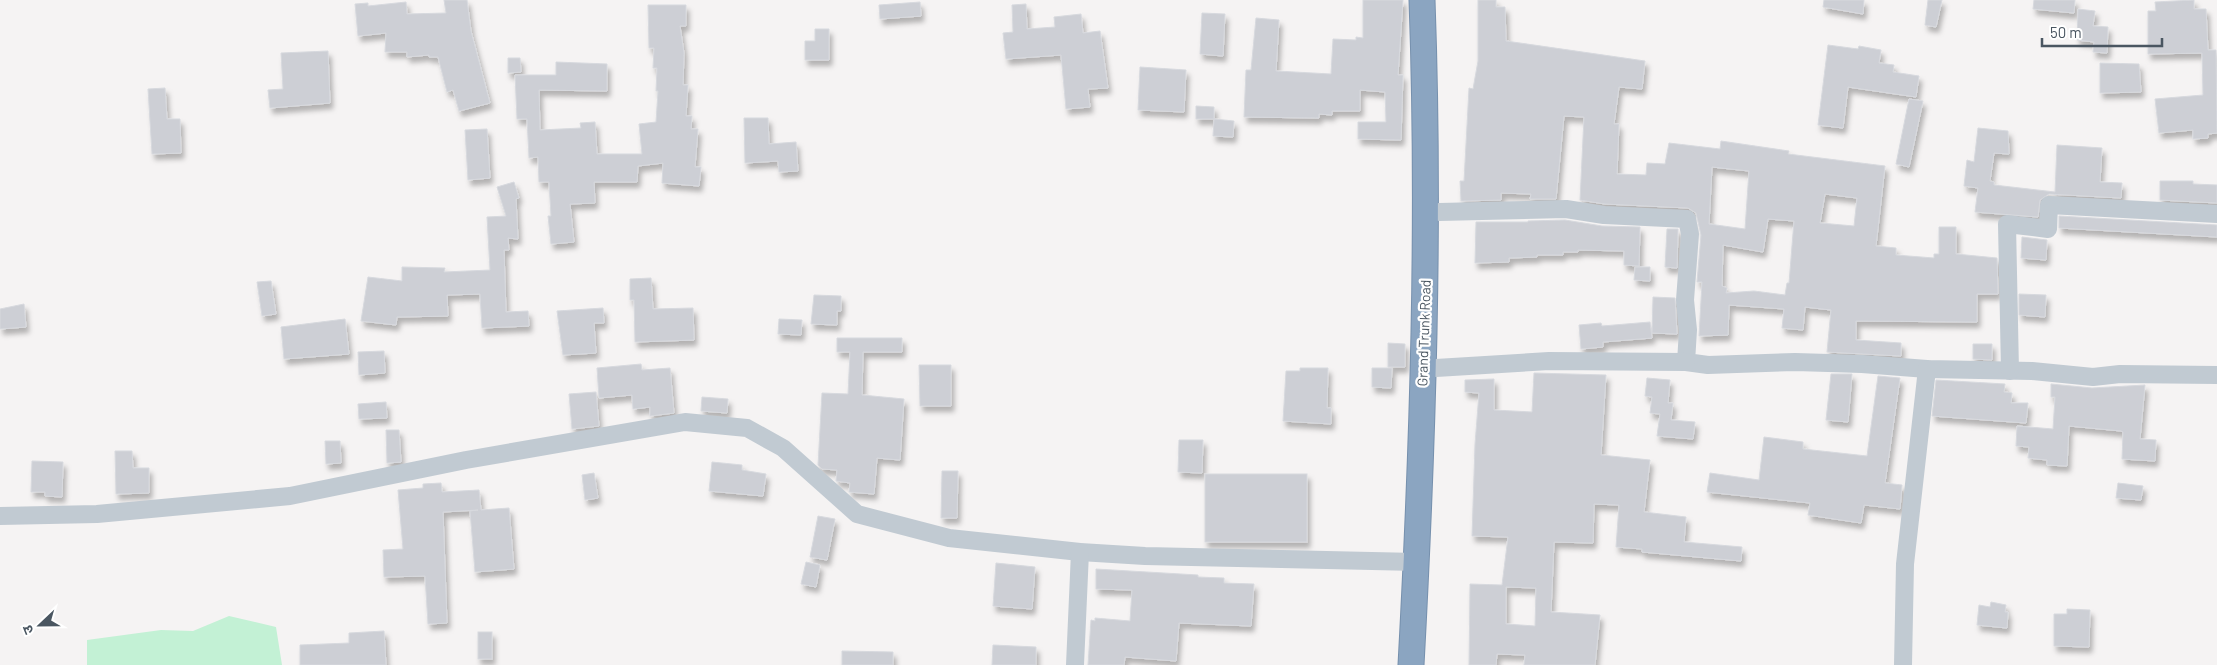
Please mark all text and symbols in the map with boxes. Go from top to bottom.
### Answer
scale bar [2042,15,2162,47]
text: 50 m [2050,23,2082,41]
street label: Grand Trunk Road [1413,279,1434,387]
north arrow [15,600,65,650]
text: उ [18,622,37,637]

